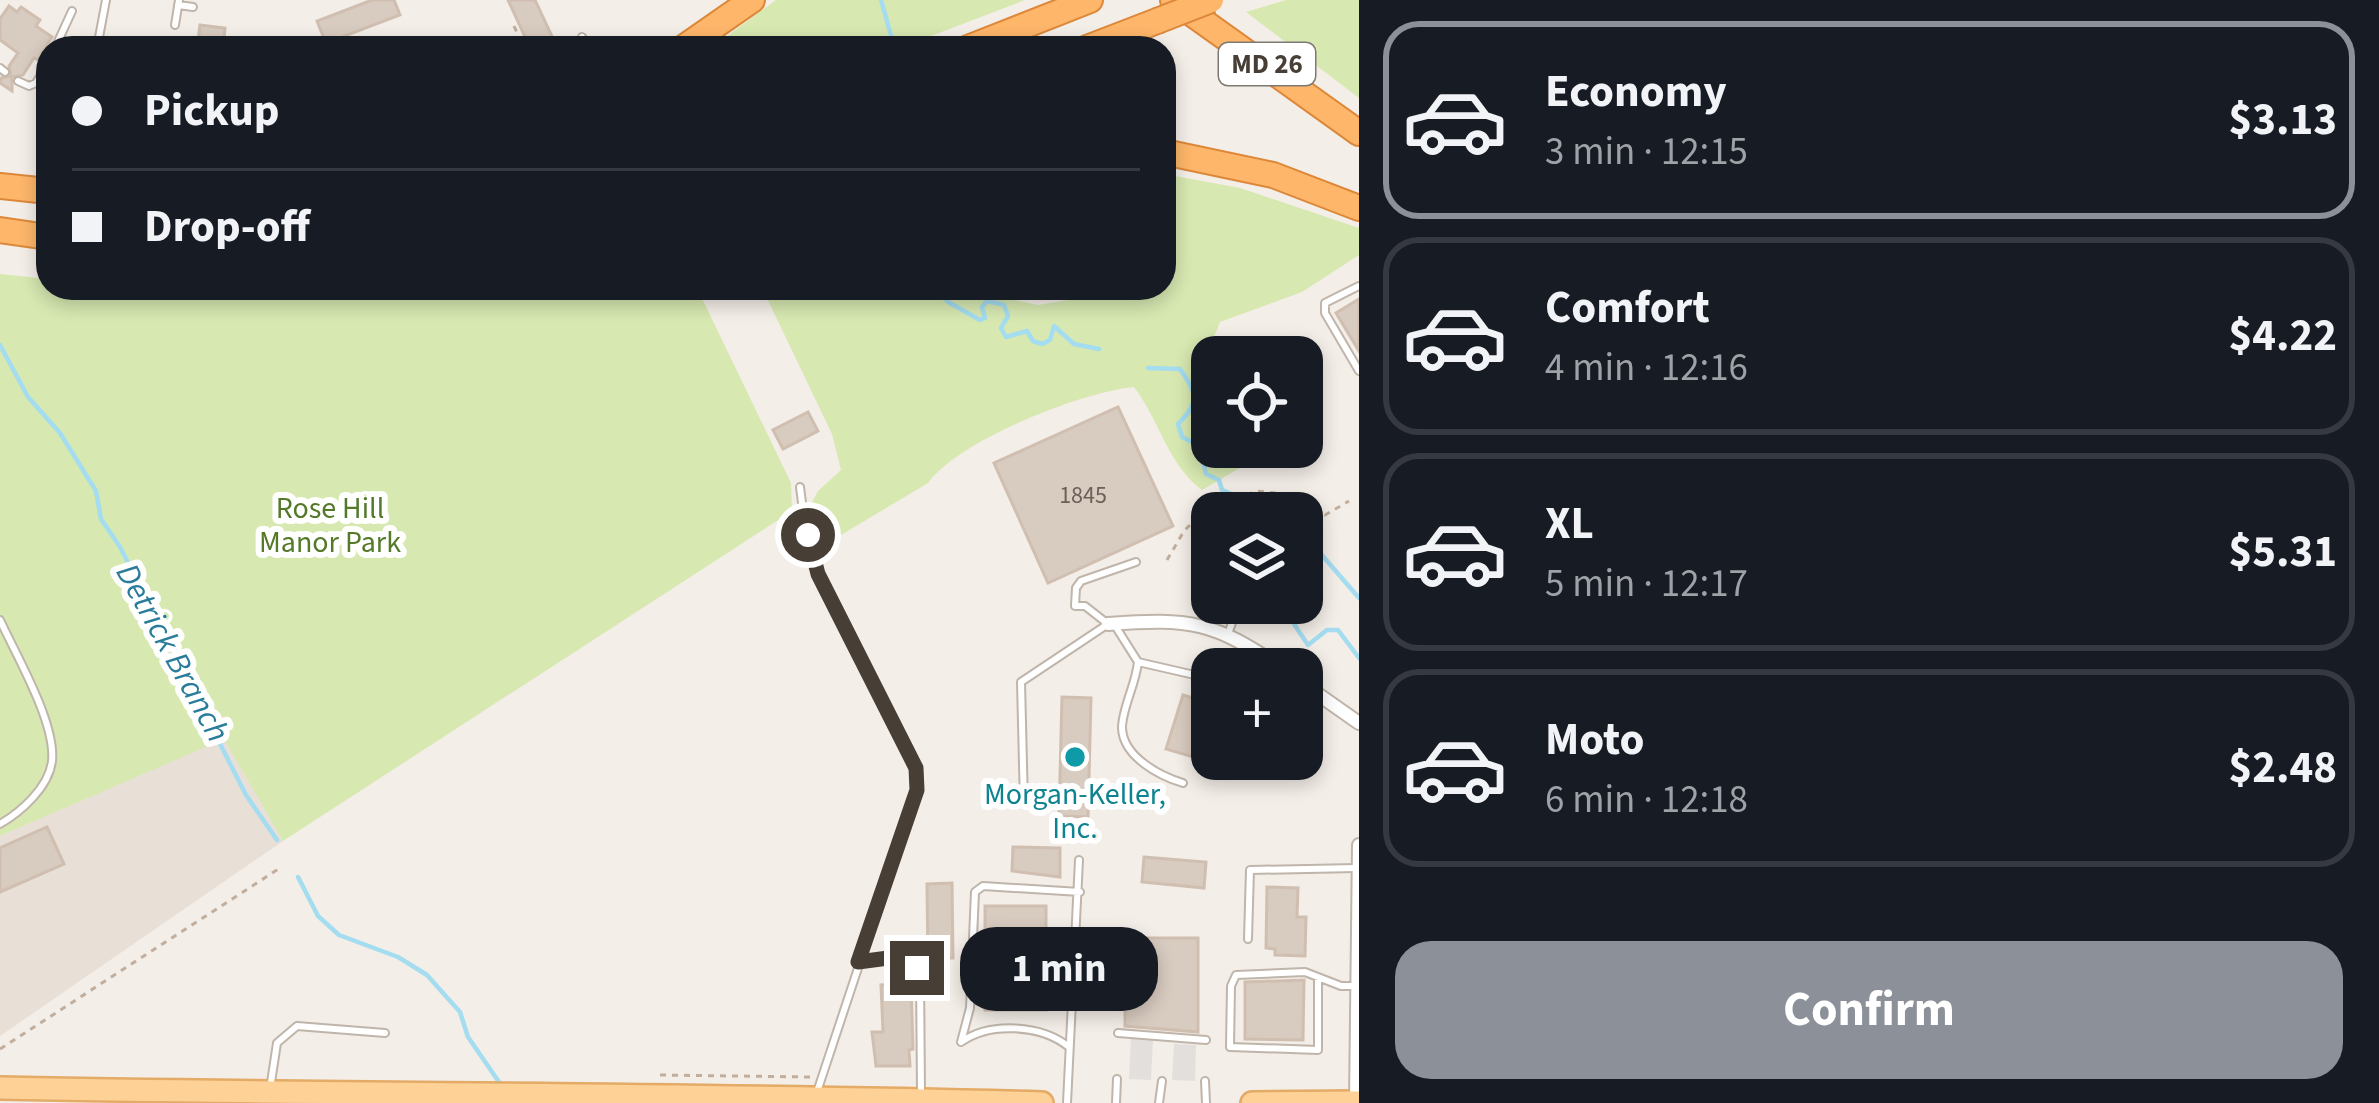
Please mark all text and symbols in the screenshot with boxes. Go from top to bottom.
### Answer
road number: MD 26 [1219,43,1315,85]
text: Economy [1545,60,1727,124]
icon: car [1401,66,1509,174]
text: Pickup [144,79,280,143]
text: $3.13 [2228,88,2337,152]
text: 3 min · 12:15 [1545,124,1748,180]
text: Drop-off [144,195,310,259]
text: Comfort [1545,276,1710,340]
icon: car [1401,282,1509,390]
text: $4.22 [2228,304,2337,368]
map controls [1191,336,1323,780]
button: locate [1191,336,1323,468]
text: 4 min · 12:16 [1545,340,1748,396]
house number: 1845 [1059,478,1107,513]
park label: Rose Hill Manor Park [259,487,401,564]
button: layers [1191,492,1323,624]
text: XL [1545,492,1594,556]
icon: car [1401,498,1509,606]
route start [781,508,835,562]
text: $5.31 [2228,520,2337,584]
water label: Detrick Branch [104,555,241,751]
text: 5 min · 12:17 [1545,556,1748,612]
button: + [1191,648,1323,780]
text: Moto [1545,708,1644,772]
icon: car [1401,714,1509,822]
text: $2.48 [2228,736,2337,800]
marker: Morgan-Keller, Inc. [1062,744,1088,770]
text: 6 min · 12:18 [1545,772,1748,828]
place label: Morgan-Keller, Inc. [984,773,1166,850]
callout: 1 min [959,926,1157,1010]
route end [890,941,944,995]
text: 1 min [1012,941,1106,997]
button: Confirm [1395,941,2343,1079]

